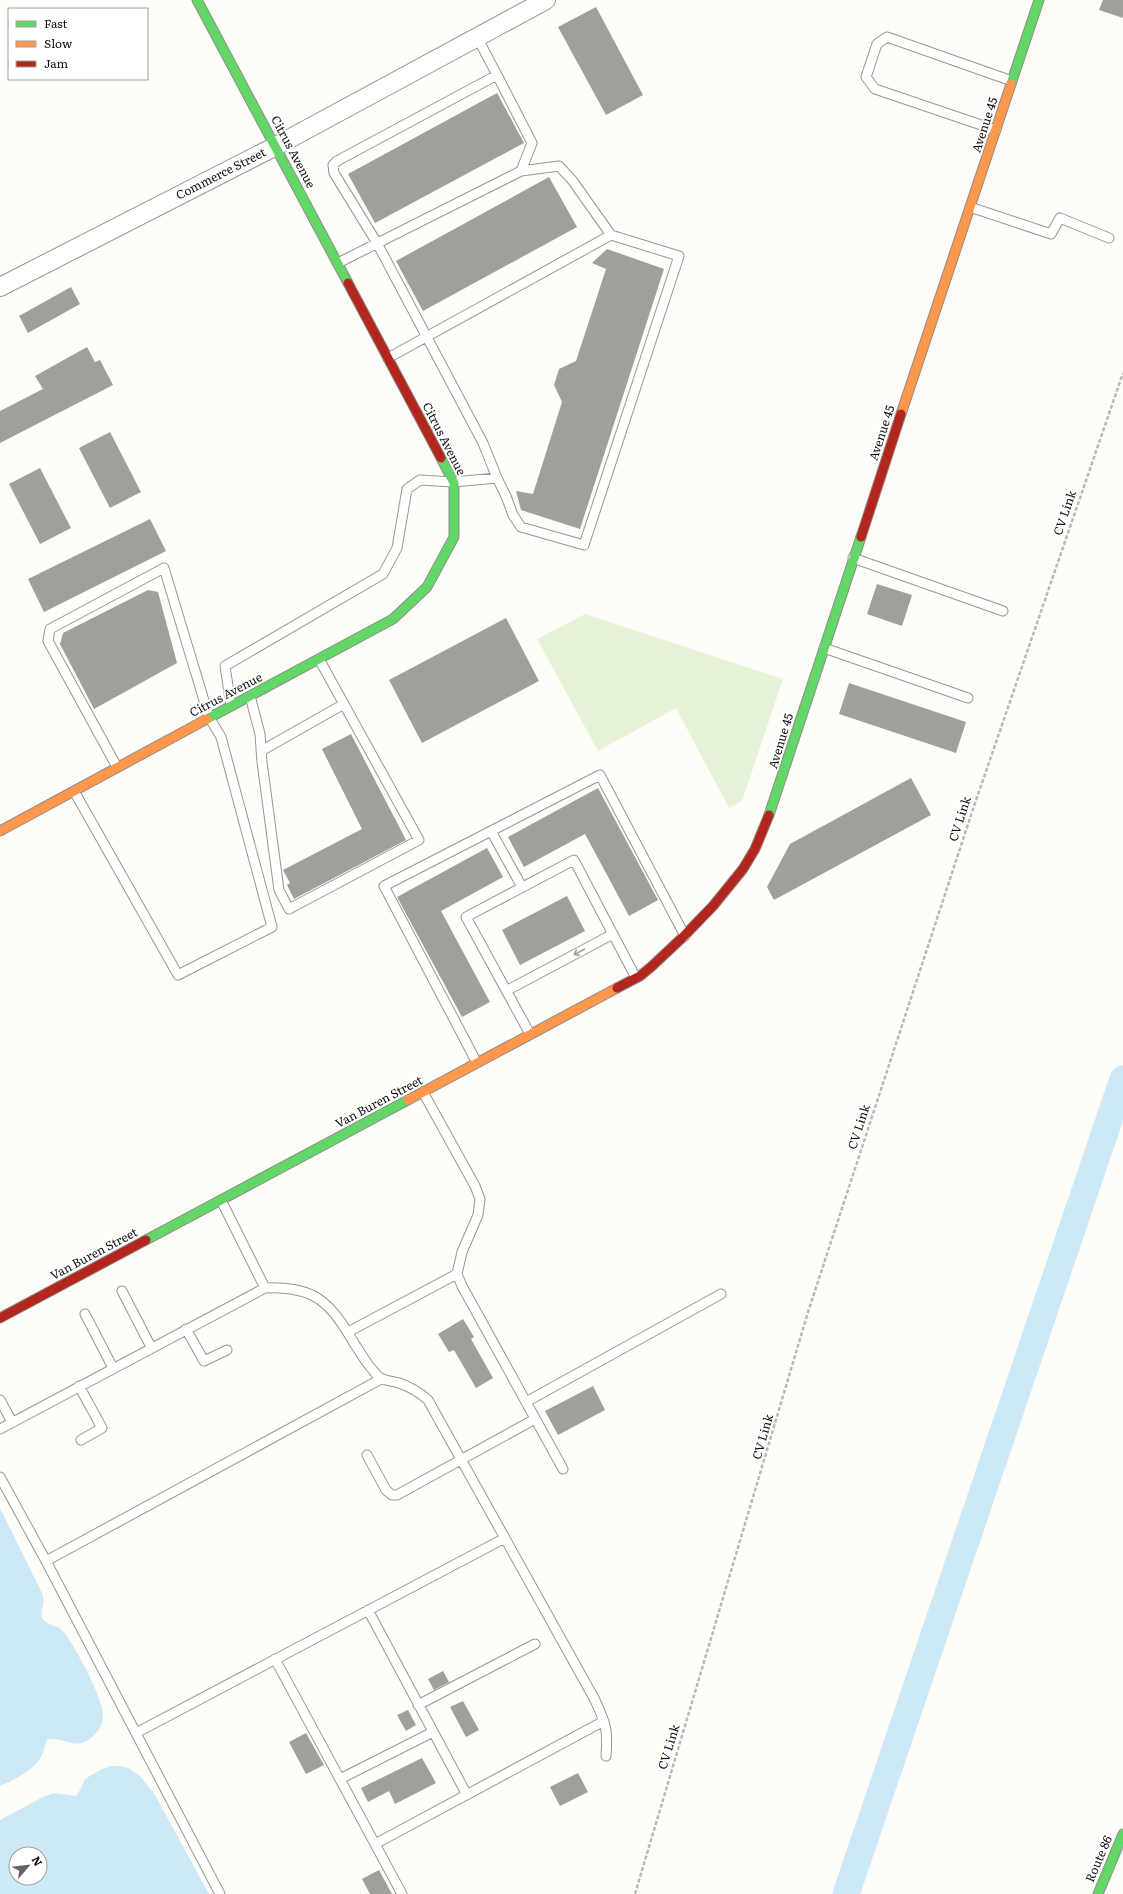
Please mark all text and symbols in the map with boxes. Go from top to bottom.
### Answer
legend [8,8,148,80]
text: Fast [44,14,68,32]
text: Slow [44,34,73,52]
text: Jam [44,54,69,72]
street label: Avenue 45 [967,95,1001,155]
street label: Citrus Avenue [267,112,321,191]
street label: Commerce Street [172,143,269,204]
street label: Citrus Avenue [419,399,471,478]
street label: Avenue 45 [864,403,898,463]
street label: CV Link [1048,487,1080,537]
street label: Citrus Avenue [186,667,265,721]
street label: Avenue 45 [763,711,797,771]
street label: CV Link [943,793,975,843]
one-way arrow [573,949,585,957]
street label: Van Buren Street [332,1070,426,1132]
street label: CV Link [842,1101,874,1151]
street label: Van Buren Street [47,1222,141,1284]
street label: CV Link [747,1411,777,1461]
street label: CV Link [653,1721,684,1771]
street label: Route 86 [1080,1832,1116,1885]
north arrow [8,1846,48,1886]
text: N [28,1853,47,1869]

